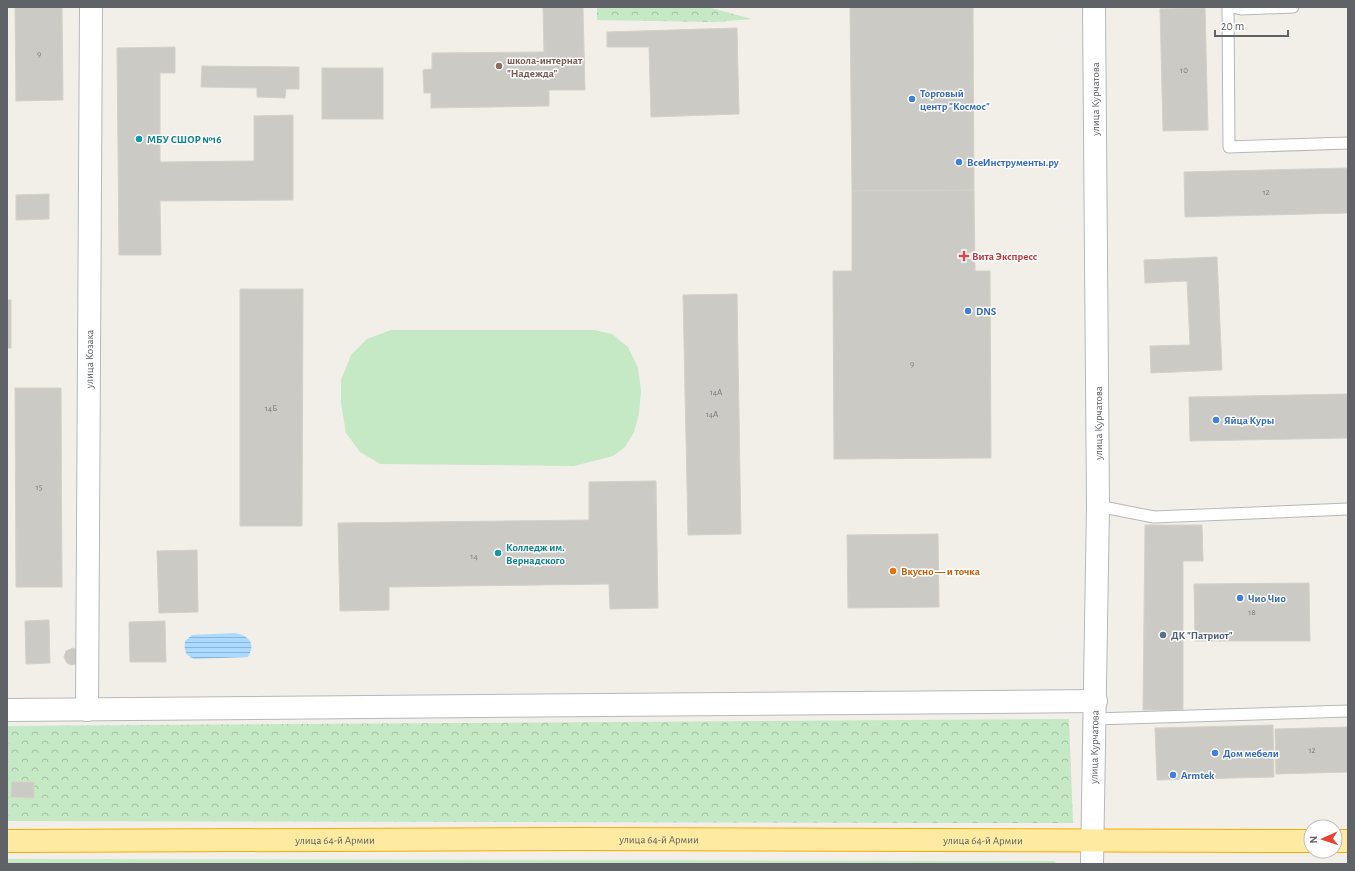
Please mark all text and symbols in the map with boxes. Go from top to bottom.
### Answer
scale bar [1215,12,1288,38]
text: 20 m [1221,20,1244,32]
house number: 9 [37,50,41,59]
place label: школа-интернат "Надежда" [507,55,583,79]
marker: школа-интернат "Надежда" [494,61,504,71]
street label: улица Курчатова [1090,62,1101,137]
house number: 10 [1180,66,1188,75]
place label: Торговый центр "Космос" [920,88,990,112]
marker: Торговый центр "Космос" [907,94,917,104]
marker: МБУ СШОР №16 [134,134,144,144]
place label: МБУ СШОР №16 [147,134,222,145]
marker: ВсеИнструменты.ру [954,157,964,167]
place label: ВсеИнструменты.ру [967,157,1059,168]
house number: 12 [1262,188,1270,197]
marker: Вита Экспресс [959,251,969,261]
place label: Вита Экспресс [972,251,1038,262]
marker: DNS [963,306,973,316]
place label: DNS [976,306,997,317]
street label: улица Козака [84,330,95,389]
house number: 9 [910,360,914,369]
street label: улица Курчатова [1093,386,1104,461]
house number: 14А [710,388,723,397]
house number: 14Б [265,404,277,413]
house number: 14А [706,410,719,419]
marker: Яйца Куры [1211,415,1221,425]
place label: Яйца Куры [1224,415,1274,426]
house number: 15 [36,483,43,492]
place label: Колледж им. Вернадского [506,542,565,566]
marker: Колледж им. Вернадского [493,548,503,558]
house number: 14 [470,552,478,561]
marker: Вкусно — и точка [888,566,898,576]
place label: Вкусно — и точка [901,566,980,577]
marker: Чио Чио [1235,593,1245,603]
place label: Чио Чио [1248,593,1286,604]
house number: 18 [1248,608,1256,617]
marker: ДК "Патриот" [1158,630,1168,640]
place label: ДК "Патриот" [1171,630,1233,641]
street label: улица Курчатова [1088,710,1101,785]
house number: 12 [1308,746,1316,755]
marker: Дом мебели [1210,748,1220,758]
place label: Дом мебели [1223,748,1279,759]
marker: Armtek [1168,770,1178,780]
place label: Armtek [1181,770,1215,781]
north arrow [1303,819,1343,859]
street label: улица 64-й Армии [618,834,699,845]
street label: улица 64-й Армии [294,835,375,846]
street label: улица 64-й Армии [942,835,1023,846]
text: N [1308,835,1319,844]

